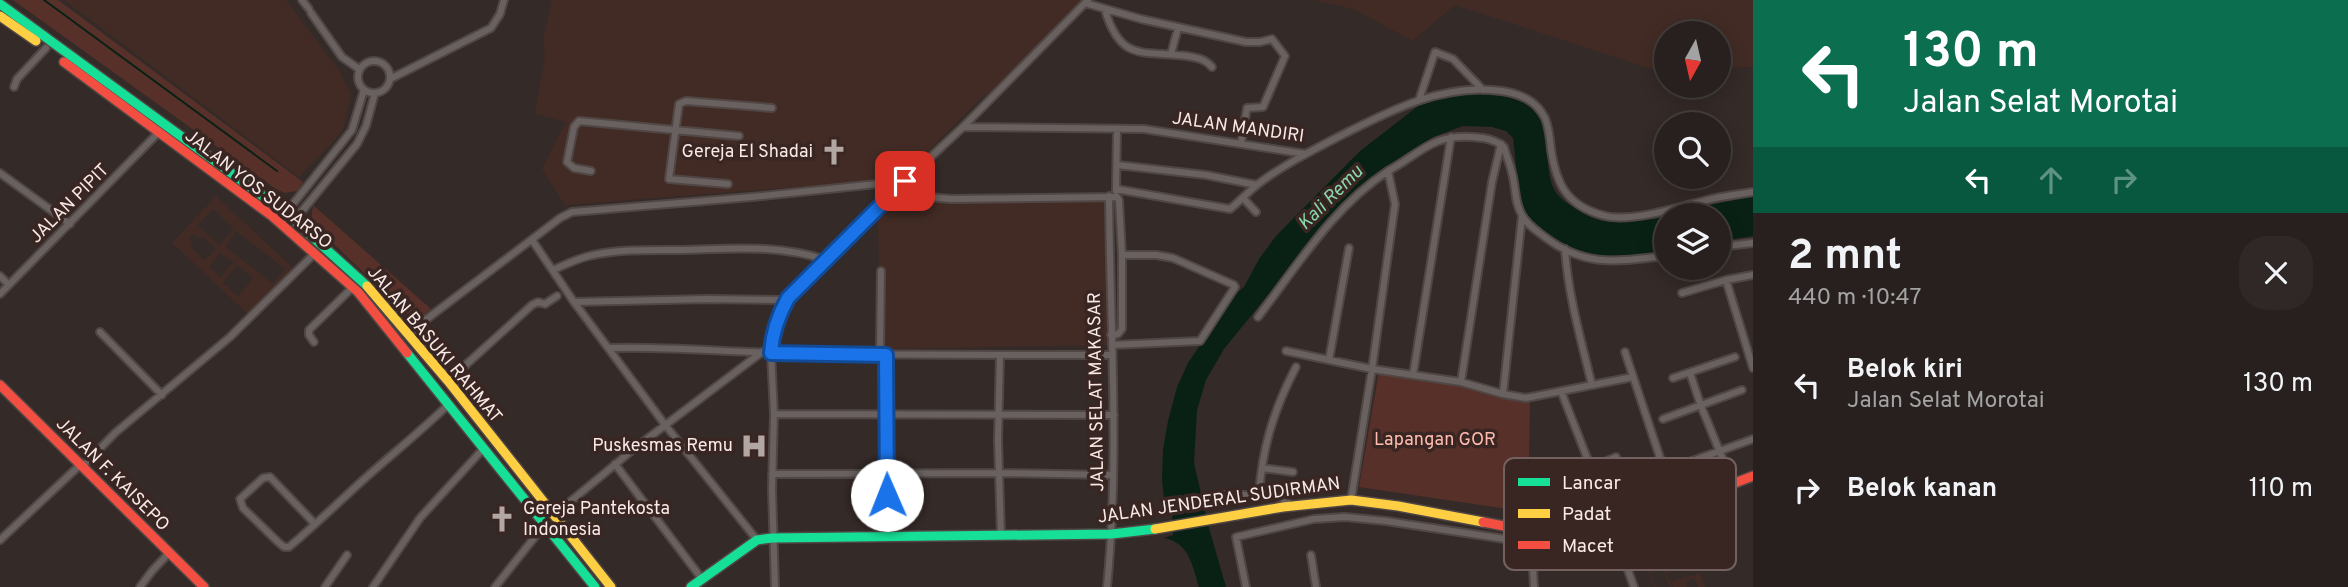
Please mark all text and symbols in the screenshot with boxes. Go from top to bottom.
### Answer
north arrow [1654,21,1731,98]
map controls [1654,21,1731,280]
text: 130 m [1903,23,2039,85]
icon: left [1788,28,1879,119]
text: Jalan Selat Morotai [1903,84,2178,124]
street label: JALAN MANDIRI [1170,107,1306,149]
button: search [1654,112,1731,189]
street label: JALAN YOS SUDARSO [180,125,336,255]
church icon: Gereja El Shadai [819,137,849,167]
place label: Gereja El Shadai [682,141,813,164]
pin [875,151,935,211]
street label: JALAN PIPIT [25,159,115,249]
water label: Kali Remu [1293,160,1369,236]
icon: left [1959,161,1997,199]
icon: ahead [2032,161,2070,199]
icon: right [2105,161,2143,199]
icon: arrive [886,162,924,200]
button: layers [1654,203,1731,280]
text: 2 mnt [1788,231,1902,284]
button: close [2239,236,2313,310]
street label: JALAN BASUKI RAHMAT [361,262,507,428]
text: 440 m · 10:47 [1788,284,1922,313]
street label: JALAN SELAT MAKASAR [1084,292,1110,492]
text: Belok kiri [1847,354,1963,387]
icon: left [1788,366,1826,404]
text: 130 m [2243,368,2313,401]
text: Jalan Selat Morotai [1847,387,2045,416]
street label: JALAN F. KAISEPO [50,413,174,537]
park label: Lapangan GOR [1374,429,1496,452]
hospital icon: Puskesmas Remu [739,431,769,461]
place label: Puskesmas Remu [592,435,733,458]
position arrow [850,458,924,532]
legend [1504,458,1736,570]
icon: right [1788,471,1826,509]
text: Lancar [1562,472,1621,496]
street label: JALAN JENDERAL SUDIRMAN [1096,473,1342,529]
text: Belok kanan [1847,473,1997,506]
text: 110 m [2249,473,2313,506]
place label: Gereja Pantekosta Indonesia [523,498,670,542]
text: Padat [1562,503,1611,527]
church icon: Gereja Pantekosta Indonesia [487,504,517,534]
text: Macet [1562,535,1614,559]

